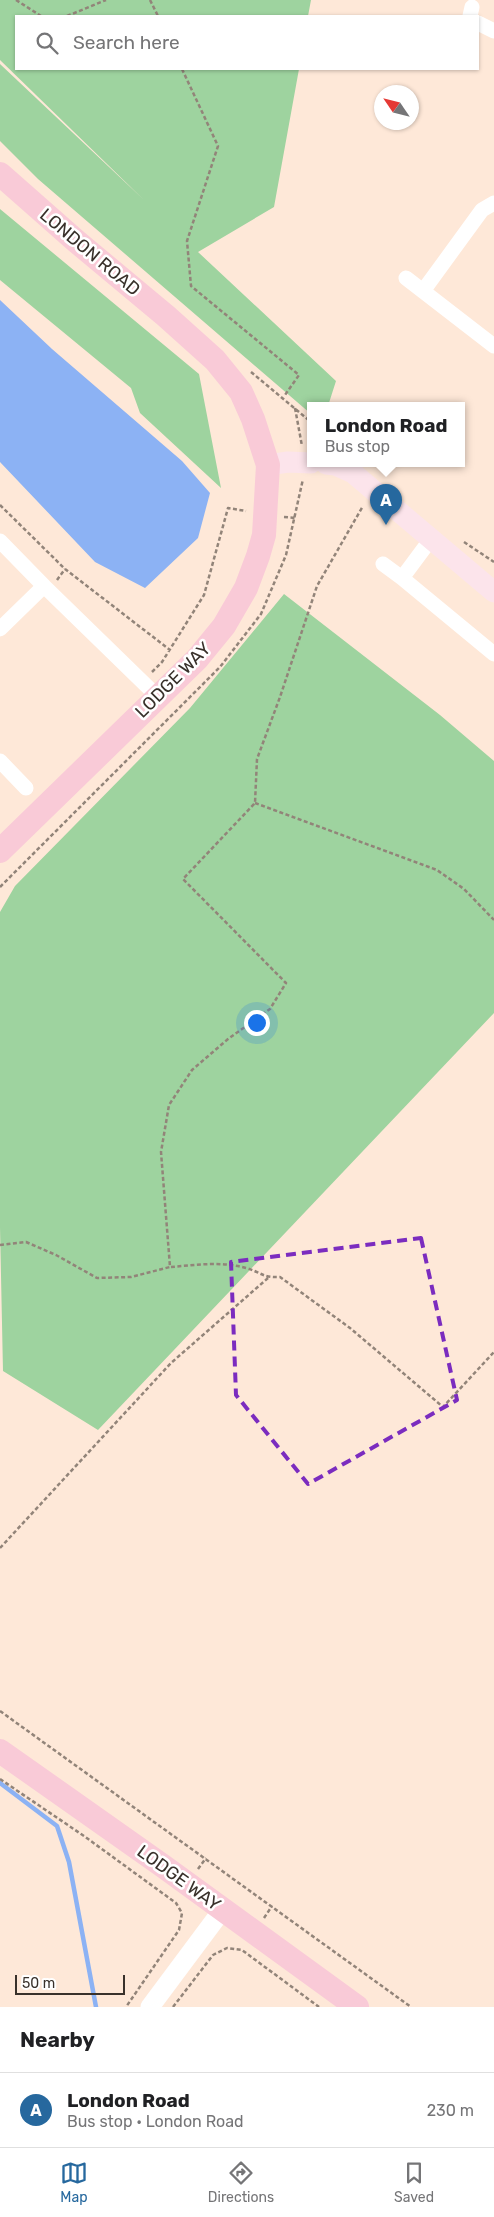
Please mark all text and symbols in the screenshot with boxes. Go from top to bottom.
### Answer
search box [15,15,479,70]
icon: search [33,29,61,57]
text: Search here [73,31,180,54]
north arrow [374,85,419,130]
street label: LONDON ROAD [35,204,145,300]
popup [307,402,465,467]
text: London Road [325,414,447,437]
text: Bus stop [325,437,390,456]
pin: A [370,484,402,525]
street label: LODGE WAY [131,637,216,722]
your location [244,1010,270,1036]
street label: LODGE WAY [133,1840,225,1916]
scale bar [15,1972,125,1995]
text: 50 m [22,1975,55,1992]
text: Nearby [20,2027,95,2052]
text: London Road [67,2089,190,2112]
text: A [30,2101,42,2120]
text: 230 m [427,2101,474,2120]
text: Bus stop · London Road [67,2112,244,2131]
tab: Map [60,2159,88,2206]
tab: Directions [208,2159,274,2206]
tab: Saved [394,2159,434,2206]

